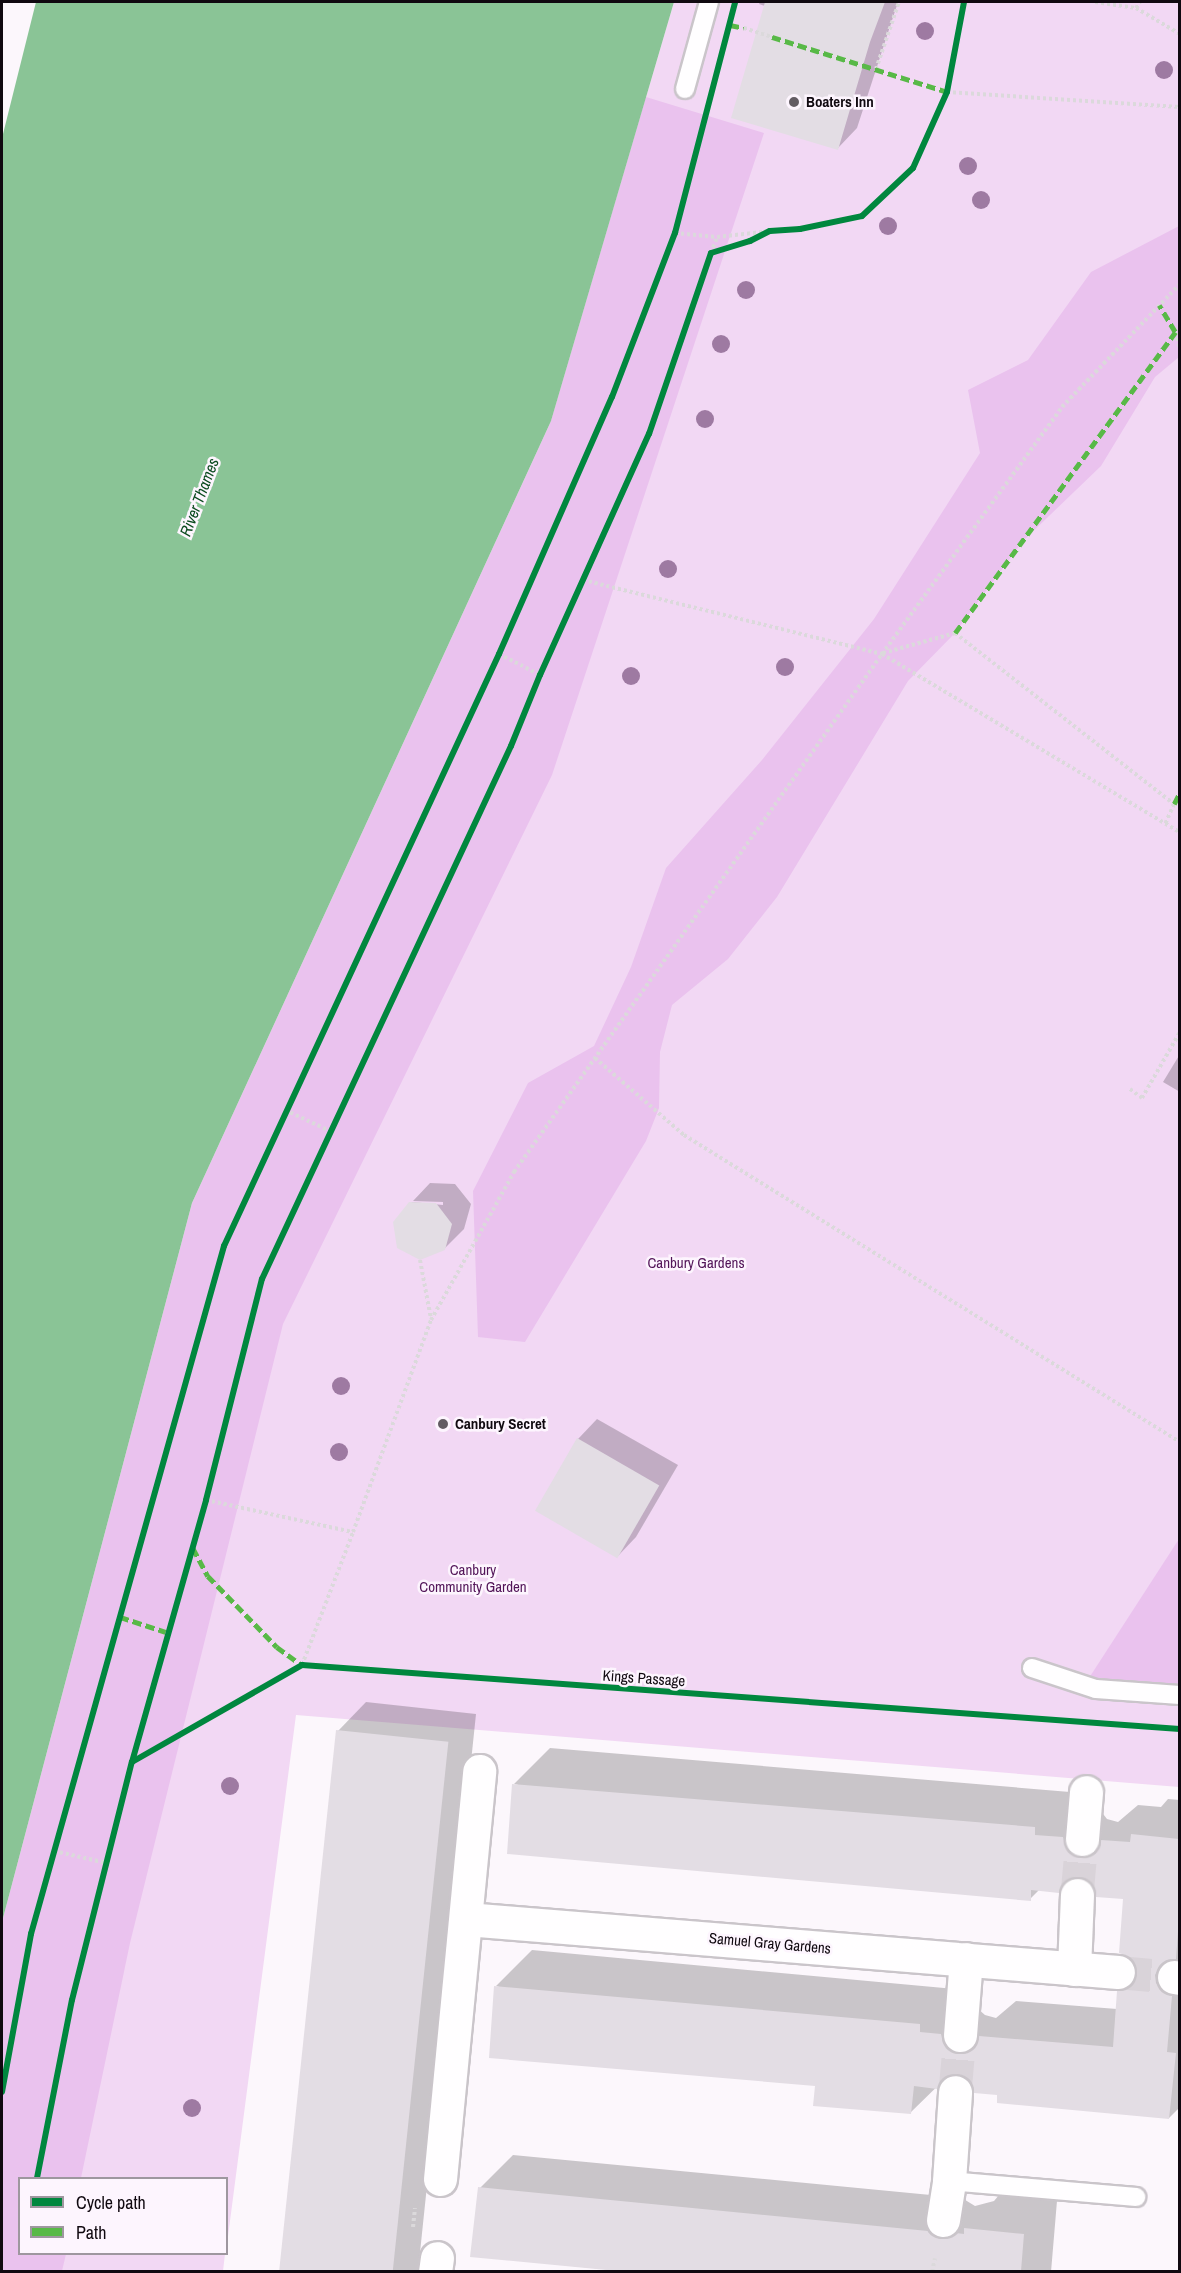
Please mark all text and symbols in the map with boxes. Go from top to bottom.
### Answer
place label: Boaters Inn [806,93,874,111]
marker: Boaters Inn [787,95,801,109]
water label: River Thames [175,455,223,539]
park label: Canbury Gardens [647,1254,745,1272]
place label: Canbury Secret [455,1415,546,1433]
marker: Canbury Secret [436,1417,450,1431]
park label: Canbury Community Garden [419,1560,527,1595]
street label: Kings Passage [602,1666,686,1690]
street label: Samuel Gray Gardens [708,1929,832,1957]
legend [18,2177,228,2255]
text: Cycle path [76,2190,146,2215]
text: Path [76,2220,106,2245]

